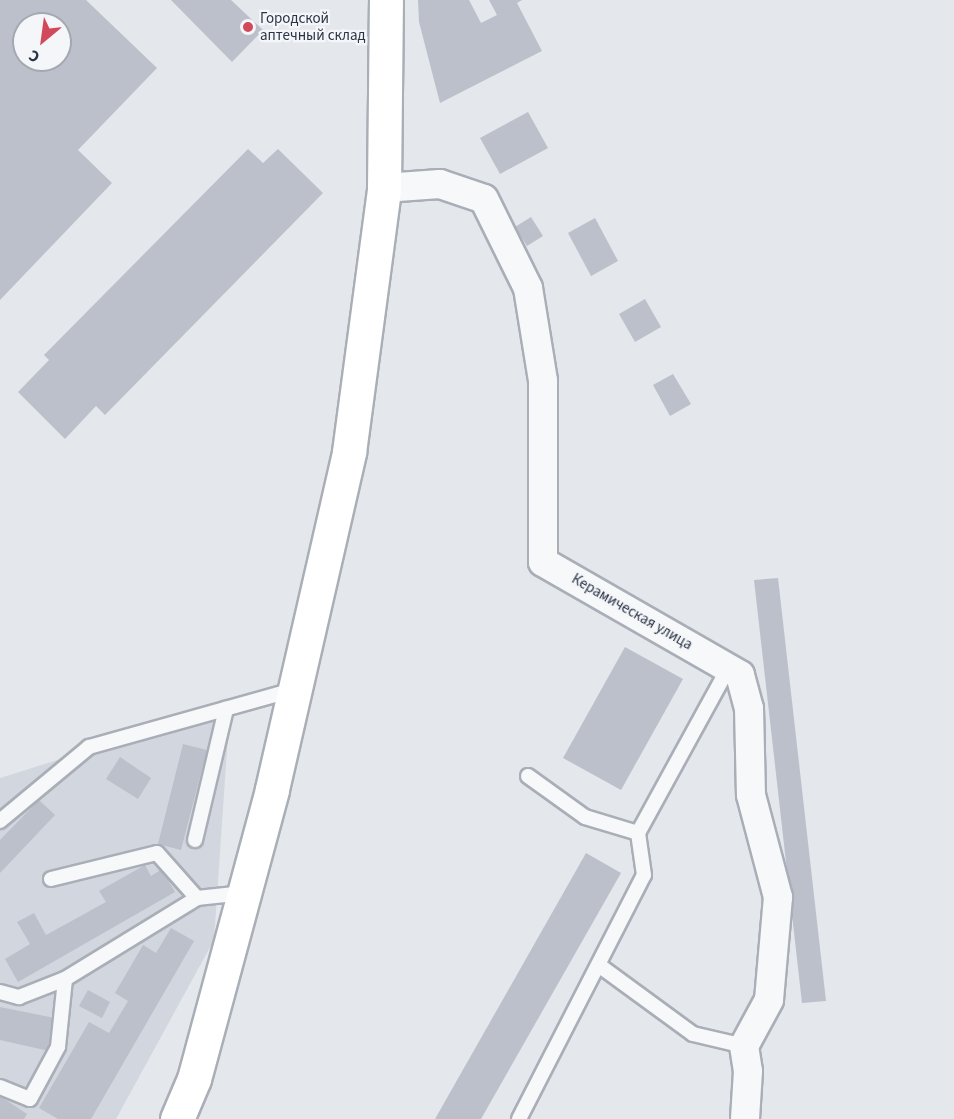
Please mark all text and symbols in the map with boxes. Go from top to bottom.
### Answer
place label: Городской аптечный склад [260,9,365,44]
north arrow [12,12,72,72]
marker: Городской аптечный склад [241,20,255,34]
text: С [25,44,44,68]
street label: Керамическая улица [568,570,696,654]

